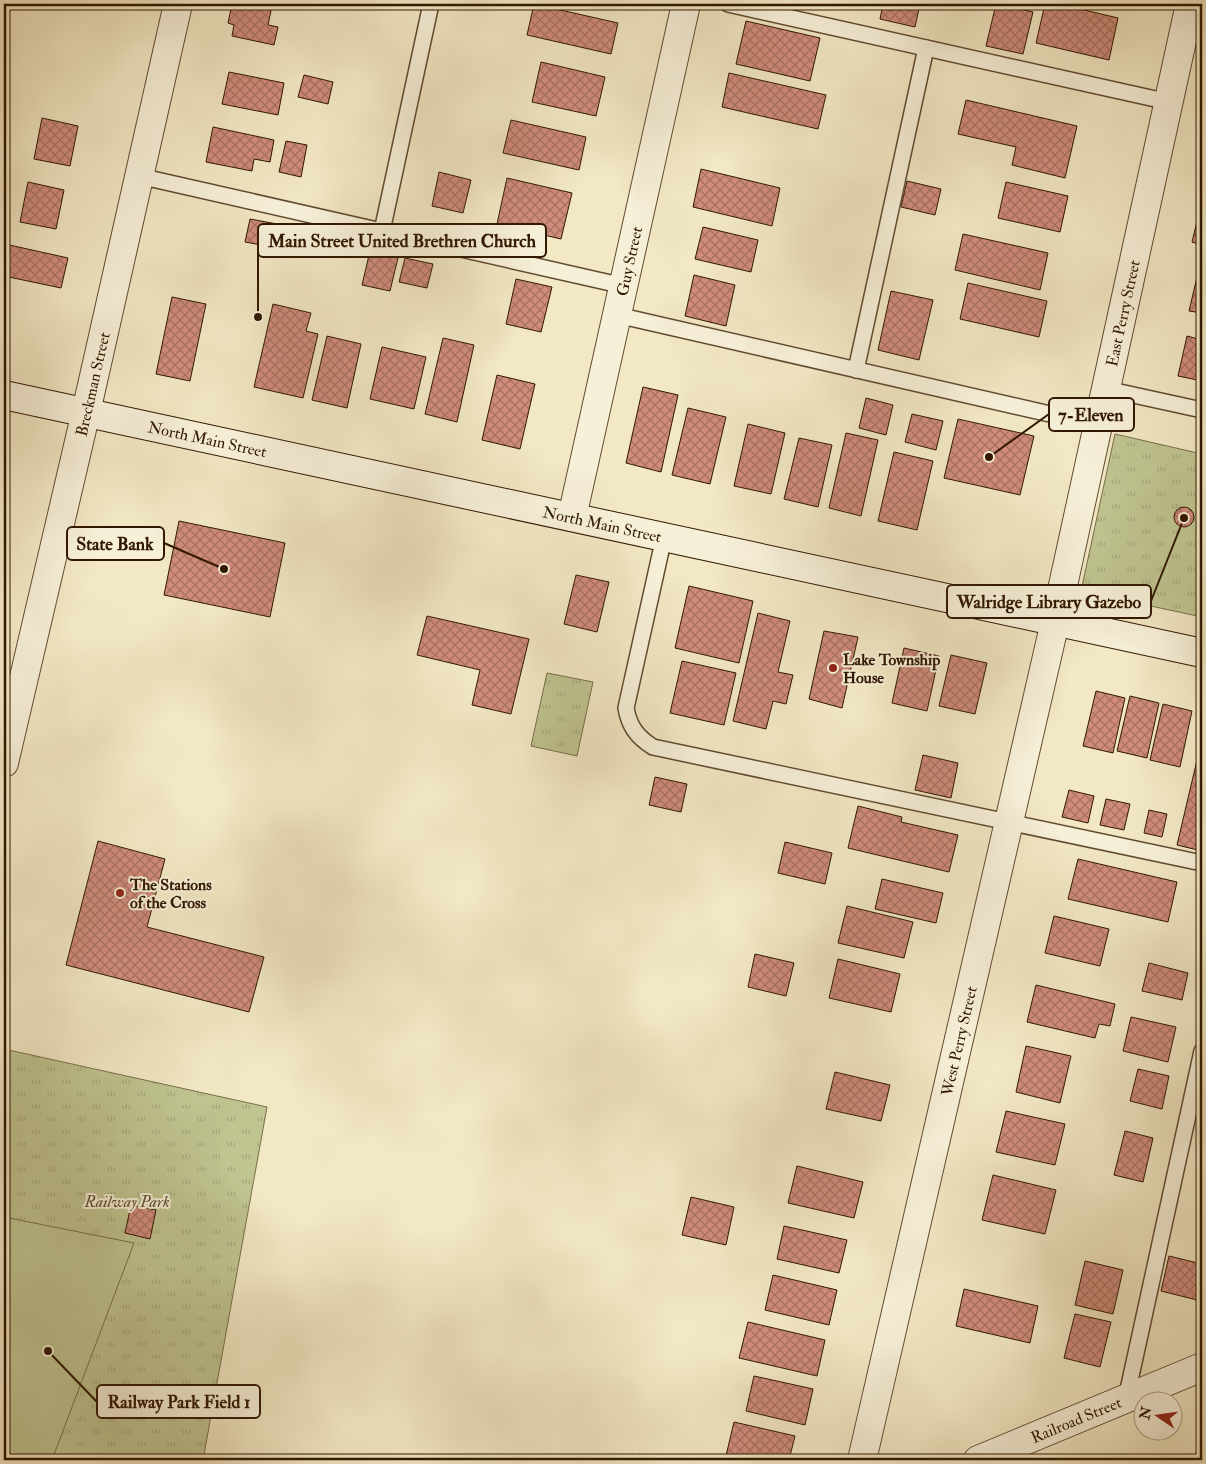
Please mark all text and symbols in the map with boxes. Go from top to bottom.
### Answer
callout: Main Street United Brethren Church [258,224,546,257]
street label: Guy Street [612,225,647,298]
text: Main Street United Brethren Church [267,230,537,253]
street label: East Perry Street [1102,258,1145,369]
street label: Breckman Street [72,330,115,438]
callout: 7-Eleven [1049,398,1134,431]
text: 7-Eleven [1058,404,1124,427]
street label: North Main Street [146,417,268,462]
street label: North Main Street [541,502,663,547]
callout: State Bank [67,527,164,560]
text: State Bank [76,533,154,556]
callout: Walridge Library Gazebo [947,585,1151,618]
text: Walridge Library Gazebo [956,591,1142,614]
place label: Lake Township House [843,650,940,688]
marker: Lake Township House [827,662,839,674]
place label: The Stations of the Cross [129,875,212,913]
marker: The Stations of the Cross [114,887,126,899]
street label: West Perry Street [937,984,982,1099]
park label: Railway Park [83,1192,170,1212]
callout: Railway Park Field 1 [97,1385,260,1418]
text: Railway Park Field 1 [107,1391,251,1414]
north arrow [1134,1392,1184,1442]
street label: Railroad Street [1028,1393,1125,1448]
text: N [1136,1405,1156,1422]

